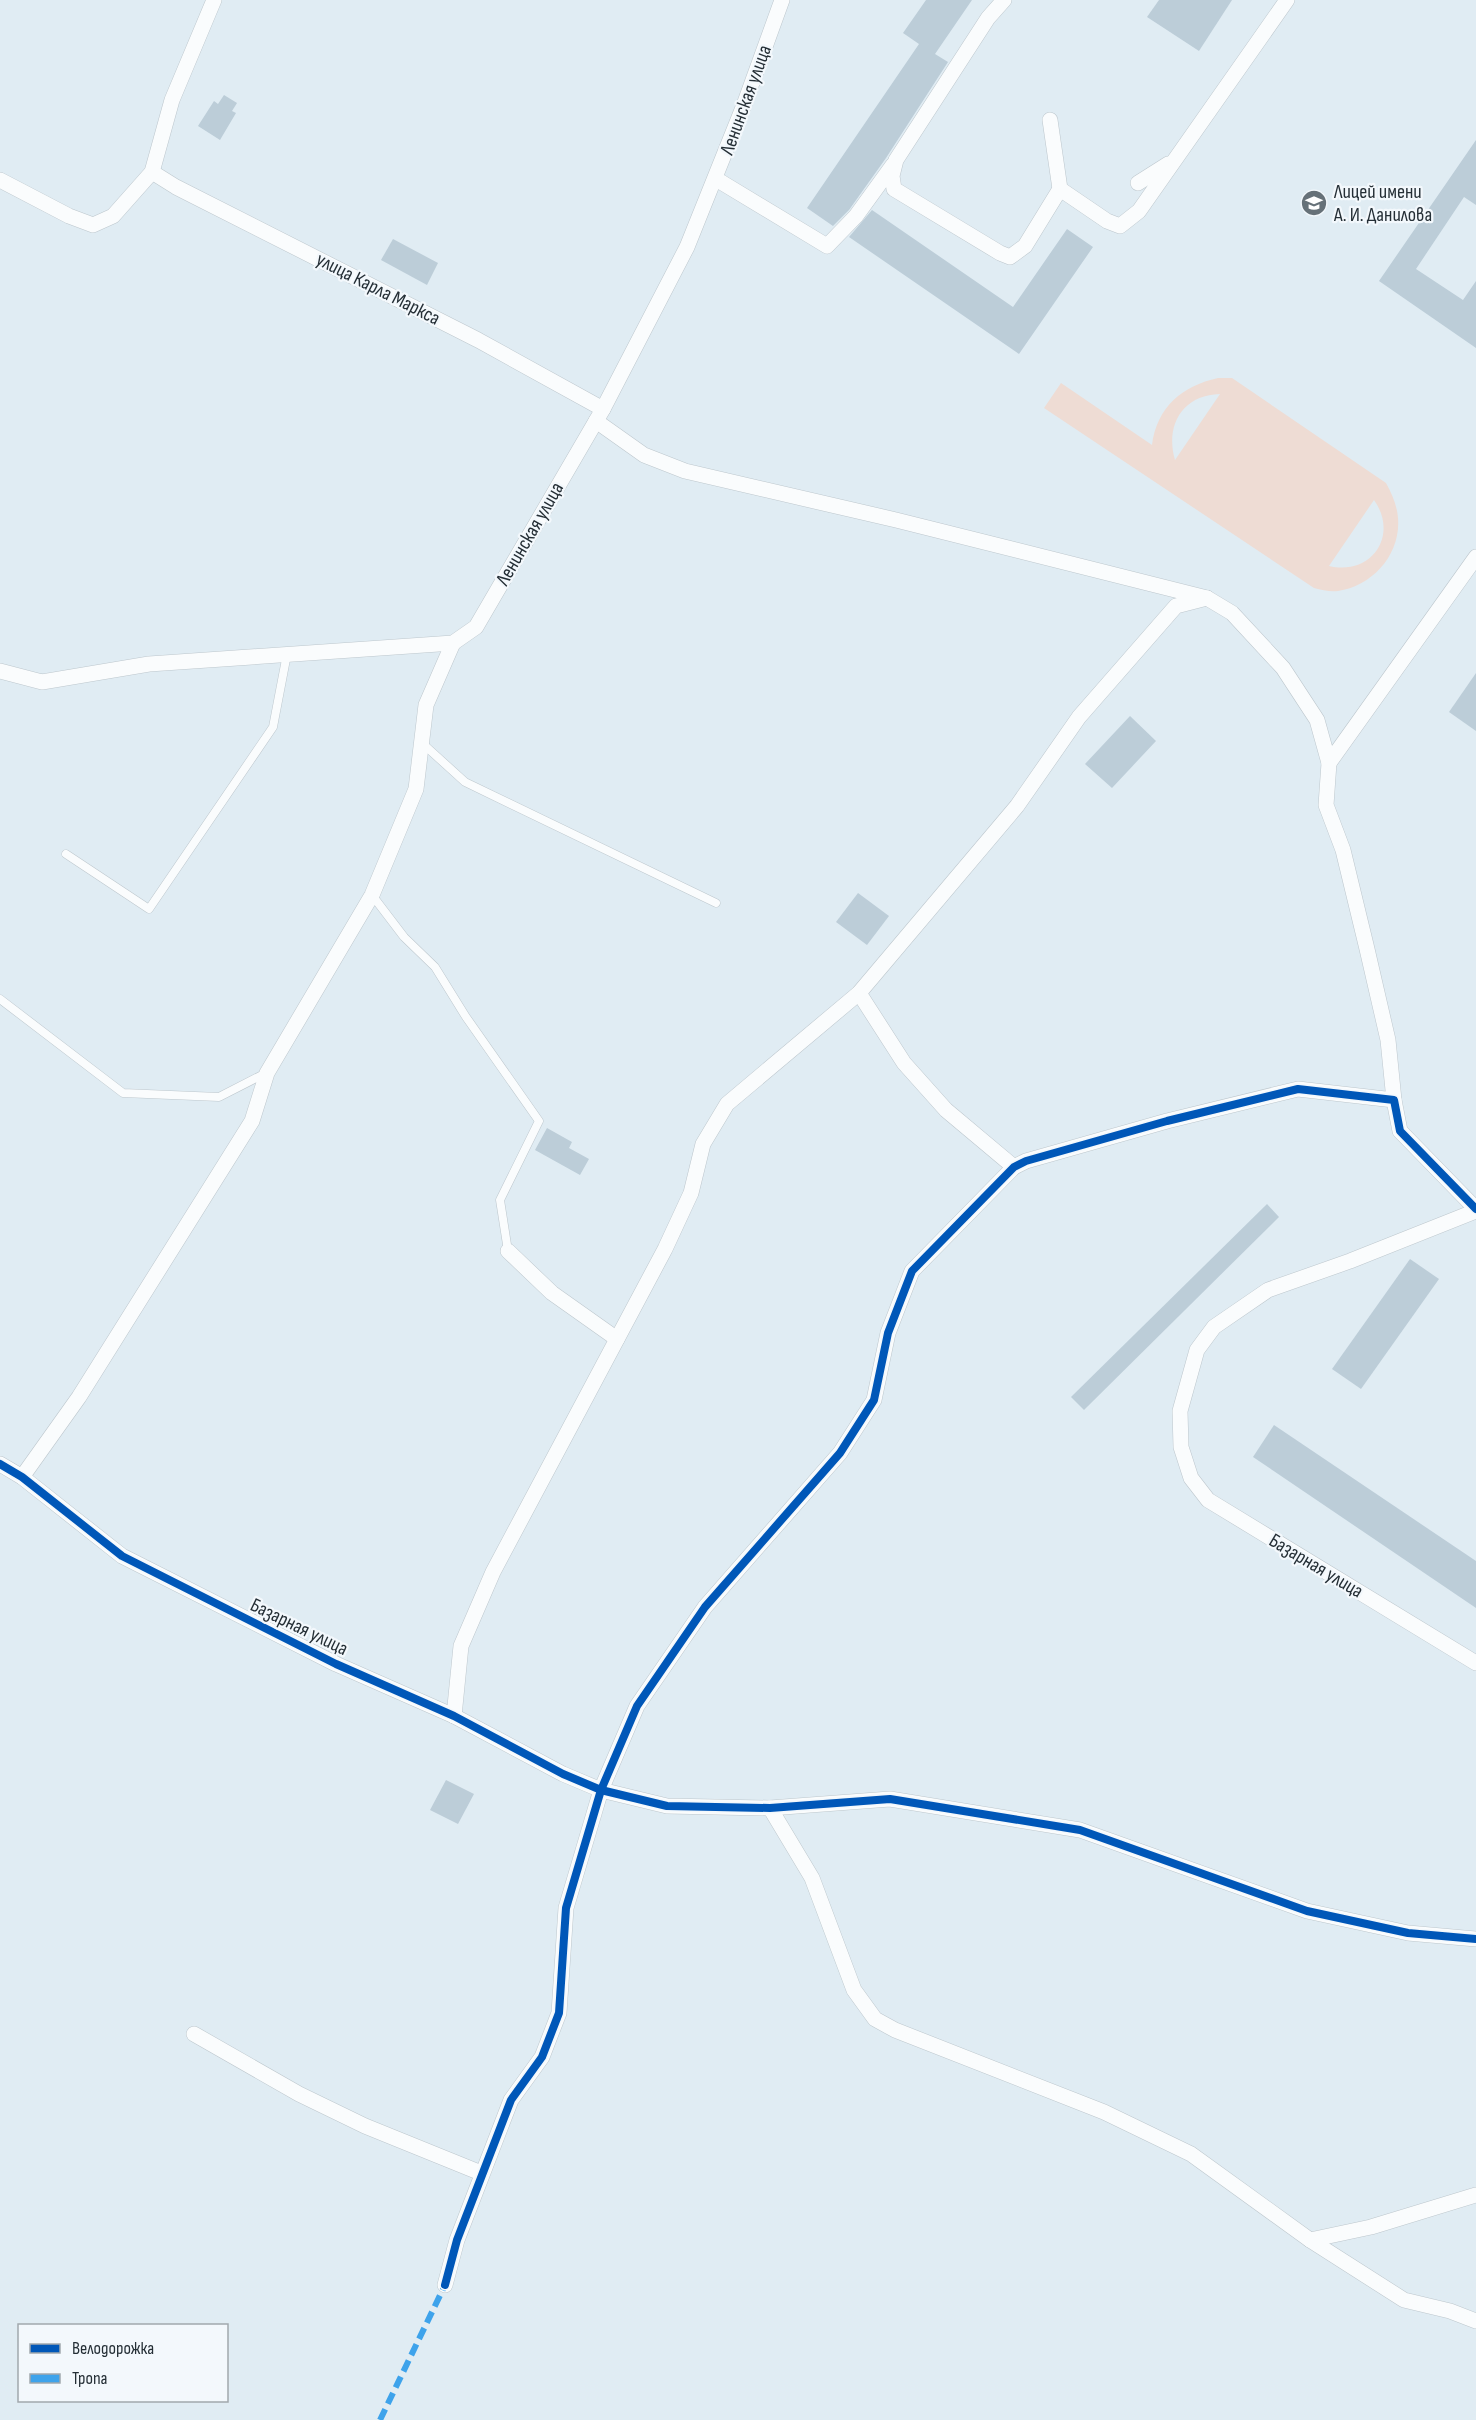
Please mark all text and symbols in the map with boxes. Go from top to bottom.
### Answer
street label: Ленинская улица [715,42,777,159]
place label: Лицей имени А. И. Данилова [1333,180,1432,227]
school or university icon: Лицей имени А. И. Данилова [1299,188,1329,218]
street label: улица Карла Маркса [312,247,444,331]
street label: Ленинская улица [490,478,569,591]
street label: Базарная улица [1265,1529,1367,1603]
street label: Базарная улица [246,1593,352,1661]
legend [18,2324,228,2402]
text: Велодорожка [72,2338,154,2359]
text: Тропа [72,2368,108,2389]

